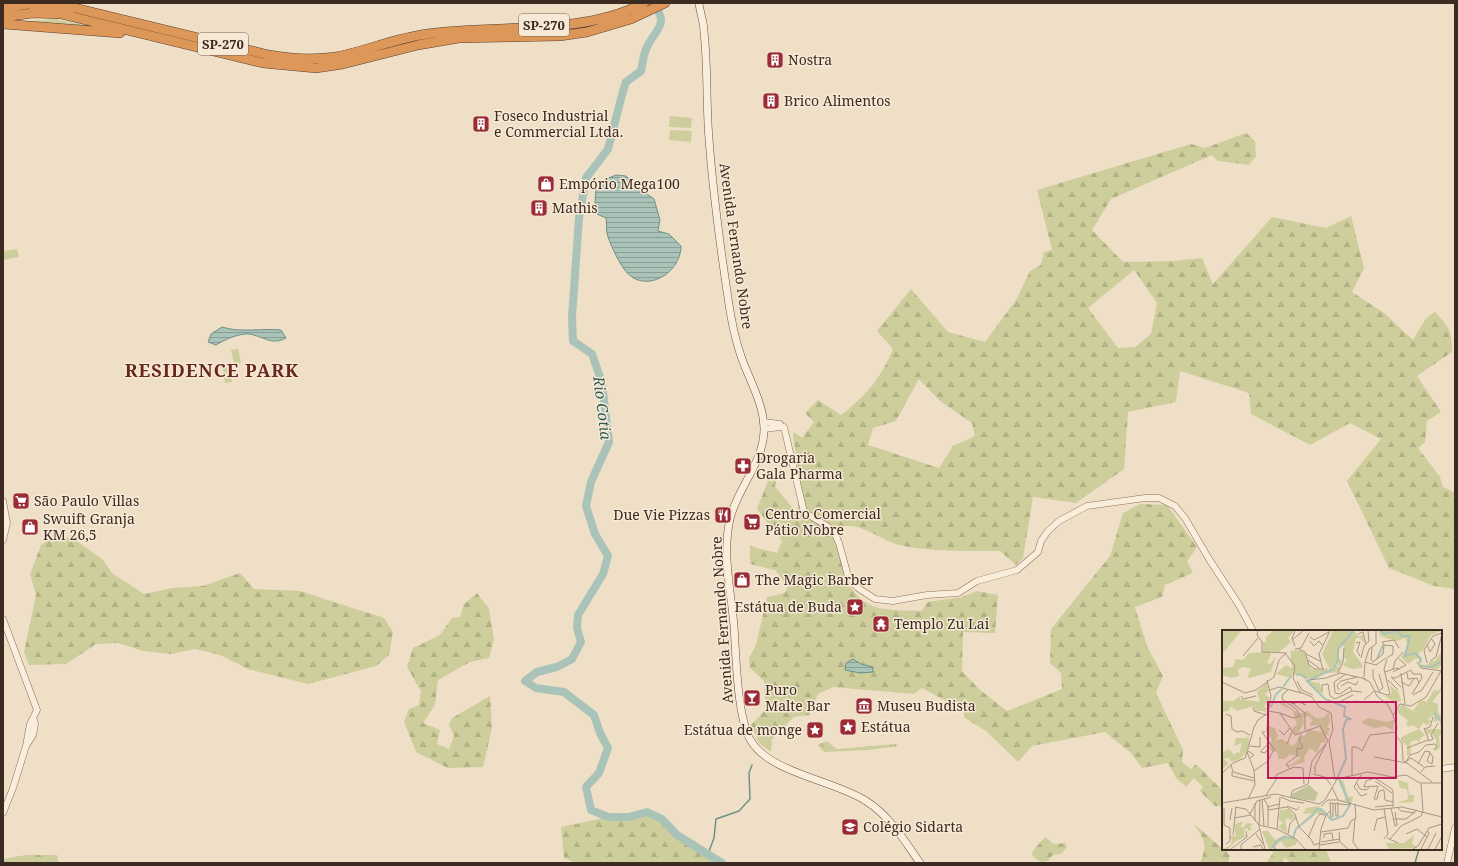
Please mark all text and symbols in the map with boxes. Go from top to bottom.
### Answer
road number: SP-270 [519,14,569,36]
road number: SP-270 [198,33,248,55]
building icon: Nostra [765,50,785,70]
place label: Nostra [788,50,832,69]
building icon: Brico Alimentos [761,91,781,111]
place label: Brico Alimentos [784,91,891,110]
place label: Foseco Industrial e Commercial Ltda. [494,106,623,141]
building icon: Foseco Industrial e Commercial Ltda. [471,114,491,134]
street label: Avenida Fernando Nobre [715,162,758,330]
shop icon: Empório Mega100 [536,174,556,194]
place label: Empório Mega100 [559,174,680,193]
building icon: Mathis [529,198,549,218]
place label: Mathis [552,198,598,217]
district label: RESIDENCE PARK [125,358,299,382]
water label: Rio Cotia [589,374,617,441]
place label: Drogaria Gala Pharma [756,448,843,483]
pharmacy icon: Drogaria Gala Pharma [733,456,753,476]
supermarket icon: São Paulo Villas [11,491,31,511]
place label: São Paulo Villas [34,491,139,510]
place label: Centro Comercial Pátio Nobre [765,504,882,539]
place label: Due Vie Pizzas [613,505,710,524]
restaurant icon: Due Vie Pizzas [713,505,733,525]
place label: Swuift Granja KM 26,5 [43,509,135,544]
supermarket icon: Centro Comercial Pátio Nobre [742,512,762,532]
shop icon: Swuift Granja KM 26,5 [20,517,40,537]
street label: Avenida Fernando Nobre [706,536,737,704]
shop icon: The Magic Barber [732,570,752,590]
place label: The Magic Barber [755,570,874,589]
place label: Estátua de Buda [735,597,842,616]
place icon: Estátua de Buda [845,597,865,617]
temple icon: Templo Zu Lai [871,614,891,634]
place label: Templo Zu Lai [894,614,990,633]
inset map [1222,630,1442,850]
place label: Puro Malte Bar [765,680,830,715]
bar icon: Puro Malte Bar [742,688,762,708]
museum icon: Museu Budista [854,696,874,716]
place label: Museu Budista [877,696,976,715]
place icon: Estátua [838,717,858,737]
place label: Estátua [861,717,911,736]
place label: Estátua de monge [684,720,802,739]
place icon: Estátua de monge [805,720,825,740]
school or university icon: Colégio Sidarta [840,817,860,837]
place label: Colégio Sidarta [863,817,963,836]

